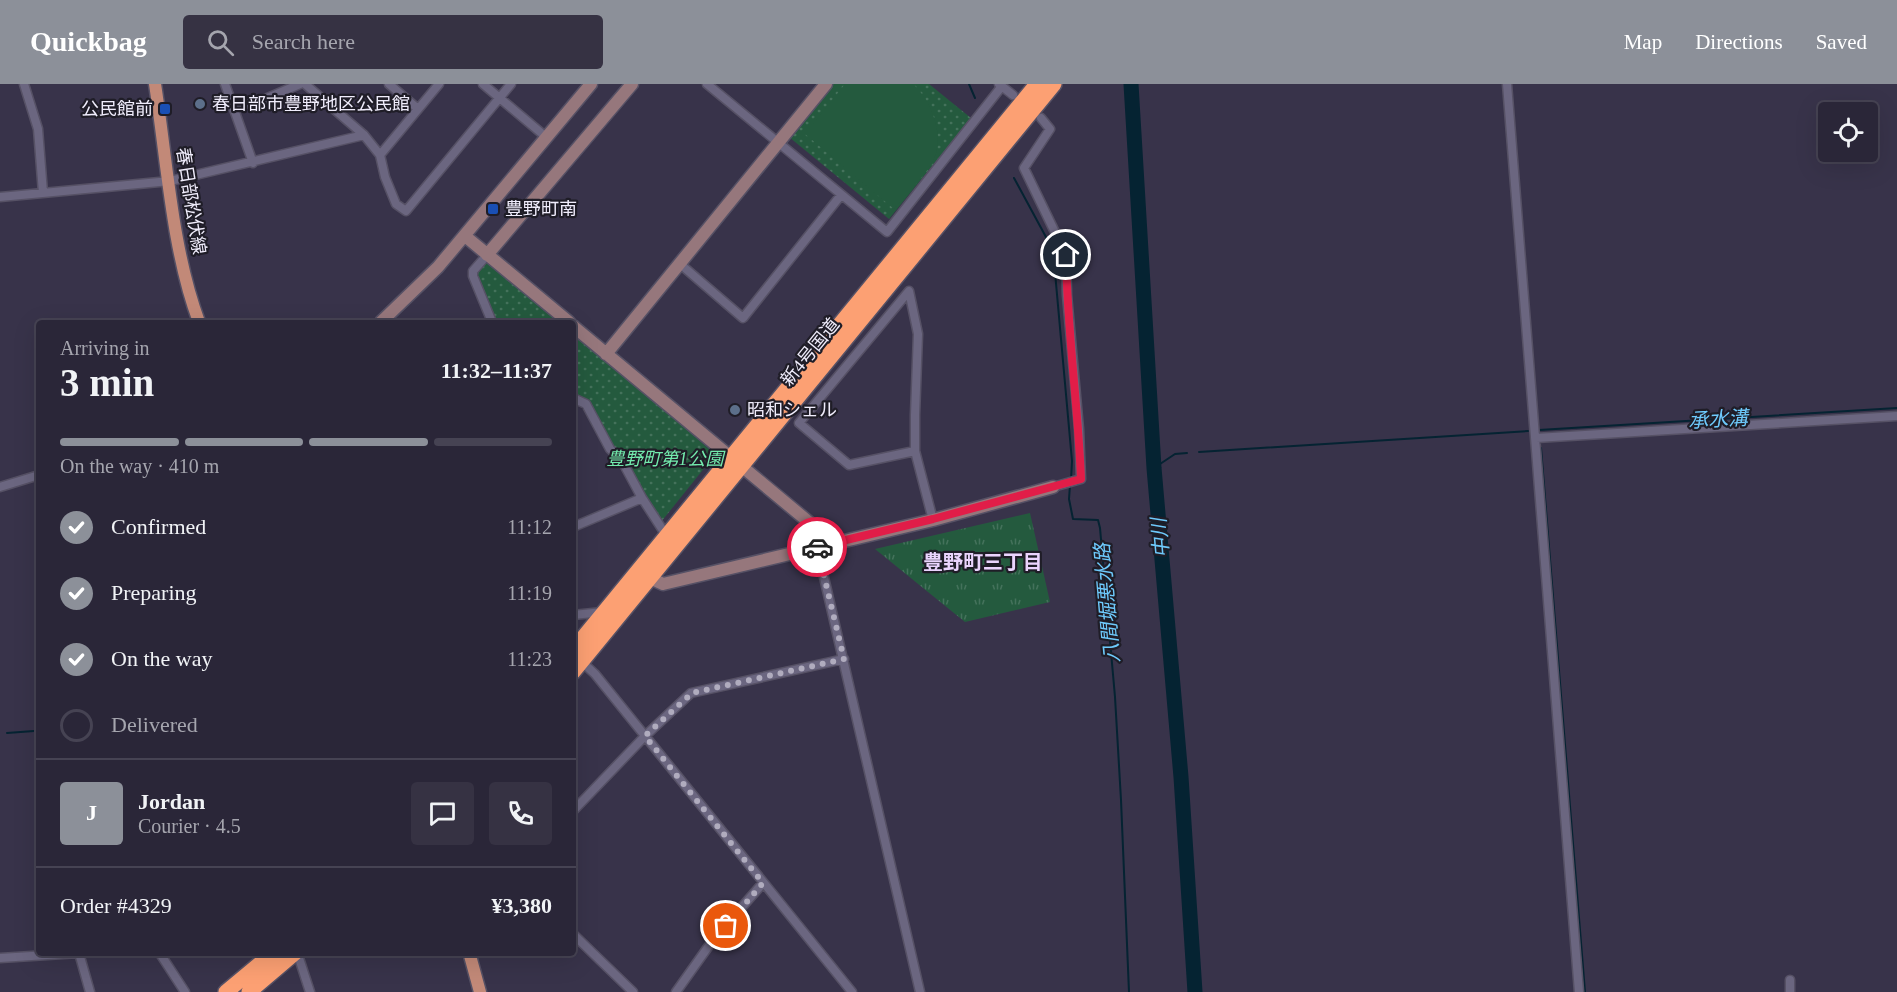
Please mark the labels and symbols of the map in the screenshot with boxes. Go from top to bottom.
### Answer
place label: 春日部市豊野地区公民館 [212,94,410,114]
marker: 春日部市豊野地区公民館 [193,97,207,111]
place label: 公民館前 [81,99,153,119]
marker: 公民館前 [158,102,172,116]
street label: 春日部松伏線 [173,146,209,256]
place label: 豊野町南 [505,199,577,219]
marker: 豊野町南 [486,202,500,216]
pin [1040,229,1091,280]
street label: 新4号国道 [777,314,843,390]
place label: 昭和シェル [747,400,837,420]
marker: 昭和シェル [728,403,742,417]
water label: 承水溝 [1687,406,1752,432]
park label: 豊野町第1公園 [607,449,726,469]
water label: 中川 [1147,515,1173,559]
courier [787,517,847,577]
water label: 八間堀悪水路 [1091,540,1123,664]
district label: 豊野町三丁目 [923,551,1043,573]
pin [700,900,751,951]

